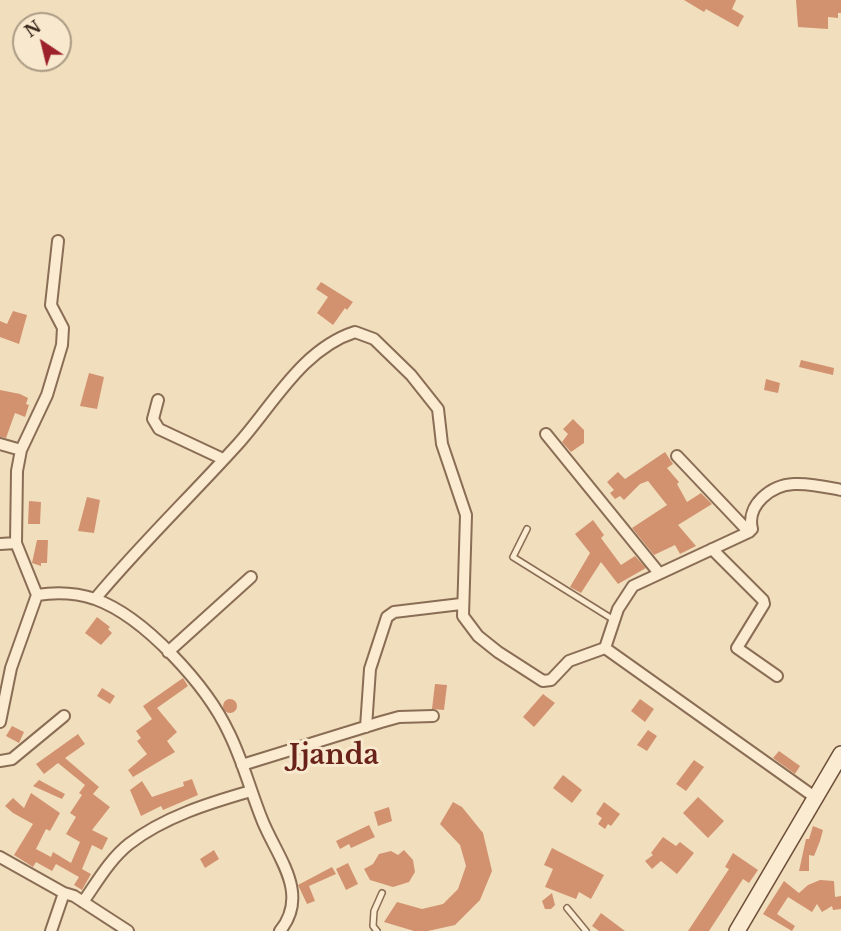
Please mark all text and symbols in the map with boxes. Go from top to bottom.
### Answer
north arrow [12,12,72,72]
text: N [21,16,45,41]
district label: Jjanda [289,740,379,772]

